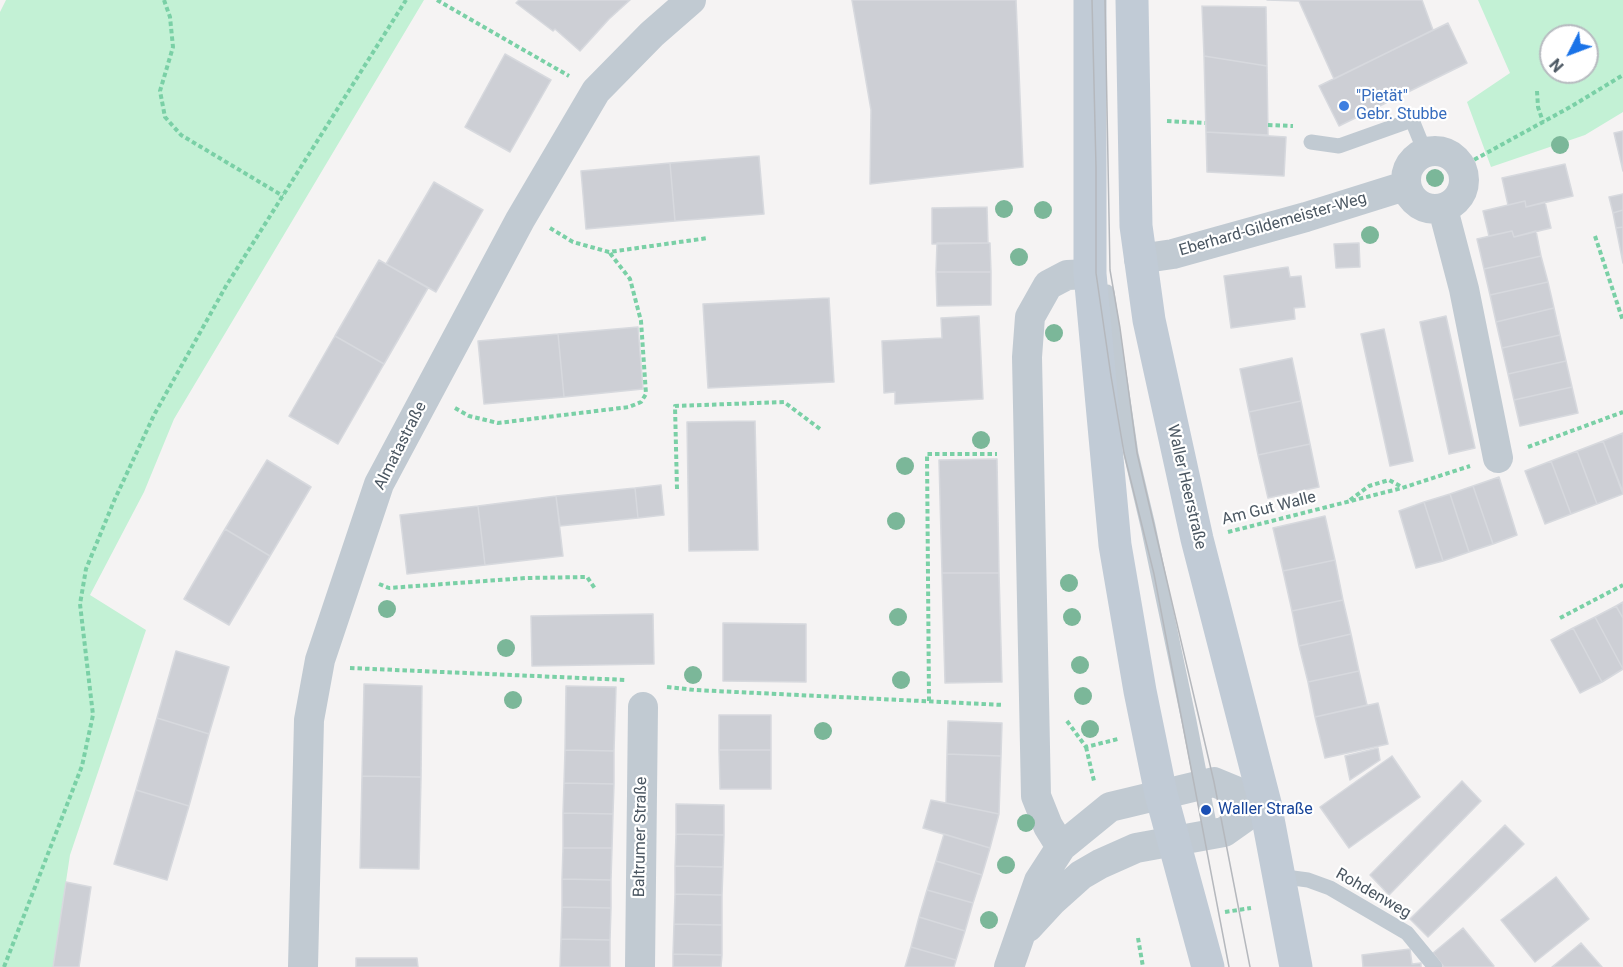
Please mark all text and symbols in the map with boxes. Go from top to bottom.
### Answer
north arrow [1539,24,1599,84]
text: N [1546,54,1568,76]
place label: "Pietät" Gebr. Stubbe [1356,87,1447,125]
marker: "Pietät" Gebr. Stubbe [1337,99,1351,113]
street label: Eberhard-Gildemeister-Weg [1177,189,1369,261]
street label: Almatastraße [371,399,431,493]
street label: Waller Heerstraße [1162,423,1210,551]
street label: Am Gut Walle [1220,488,1318,530]
street label: Baltrumer Straße [630,777,652,897]
place label: Waller Straße [1218,800,1313,820]
marker: Waller Straße [1199,803,1213,817]
street label: Rohdenweg [1332,865,1414,923]

